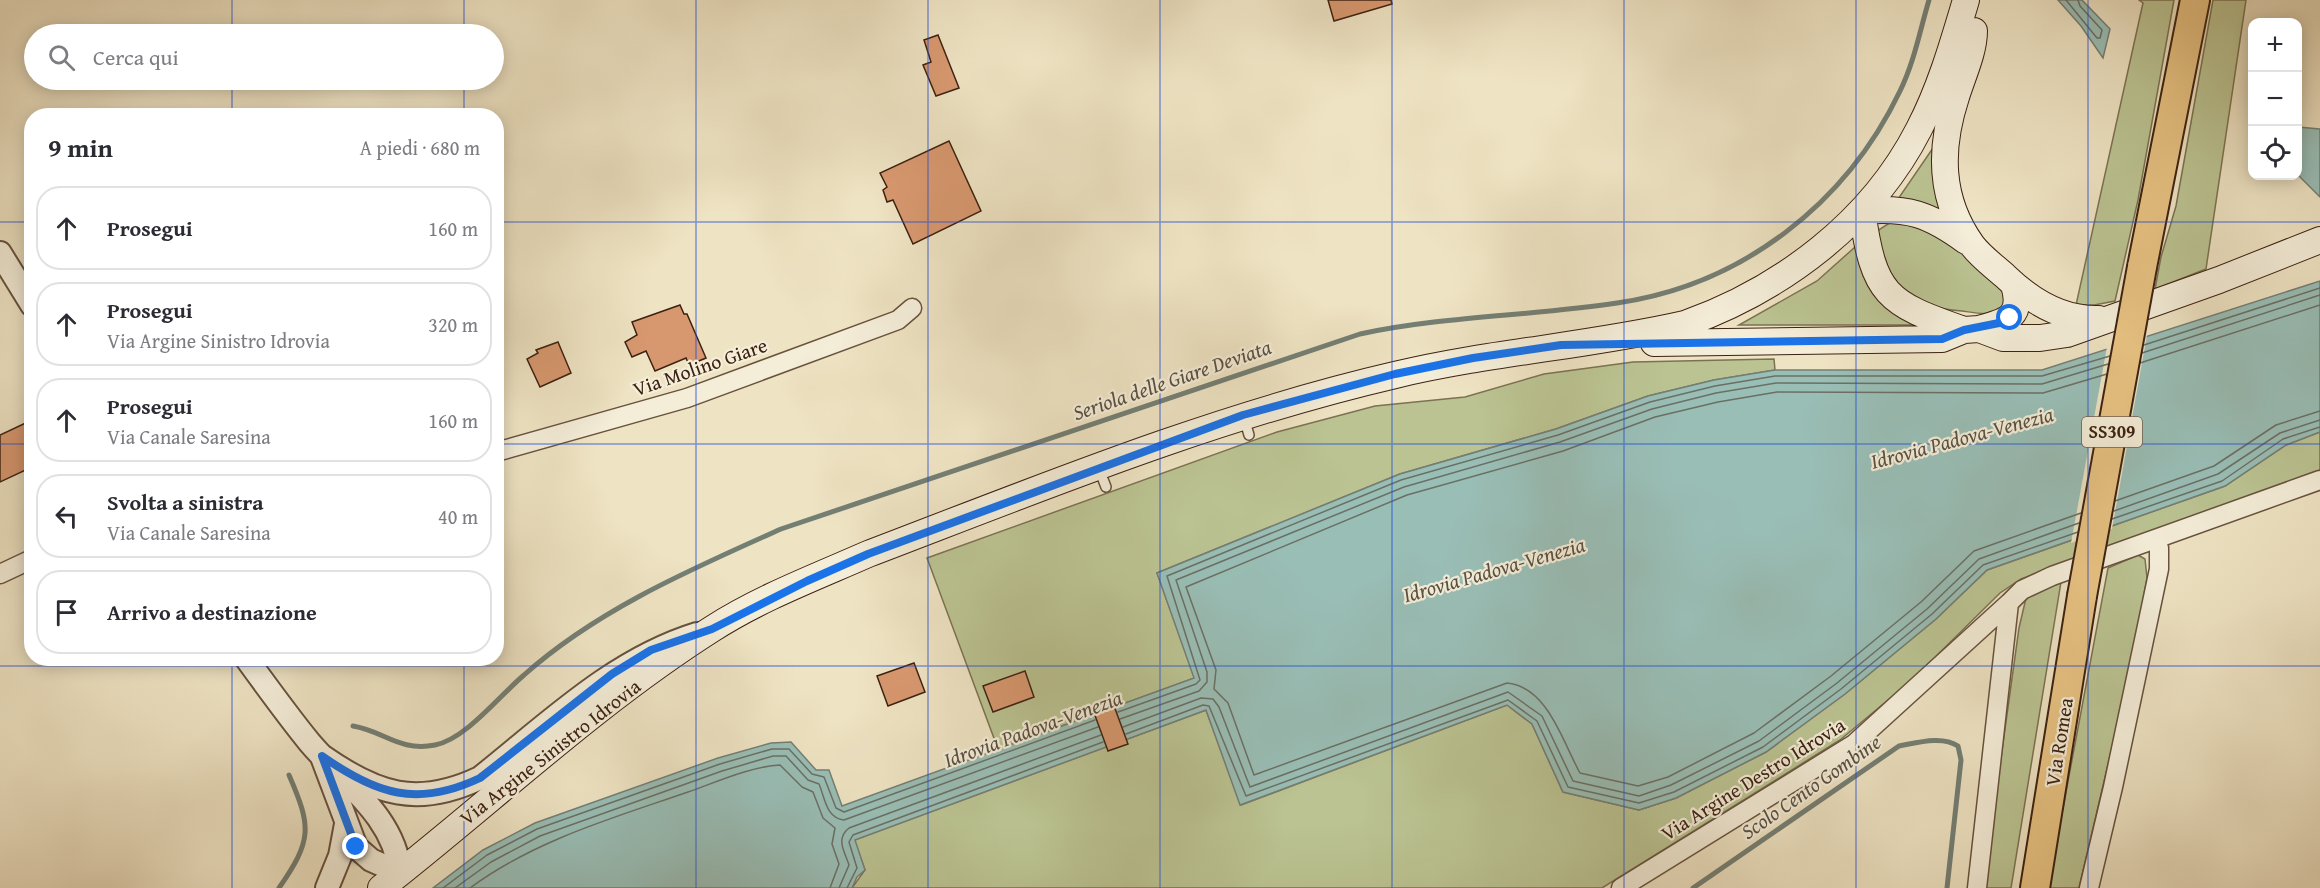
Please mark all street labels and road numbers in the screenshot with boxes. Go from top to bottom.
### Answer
street label: Via Molino Giare [629,330,771,403]
road number: SS309 [2082,417,2142,447]
street label: Via Argine Sinistro Idrovia [453,671,647,832]
street label: Via Romea [2037,695,2080,788]
street label: Via Argine Destro Idrovia [1655,710,1851,847]

